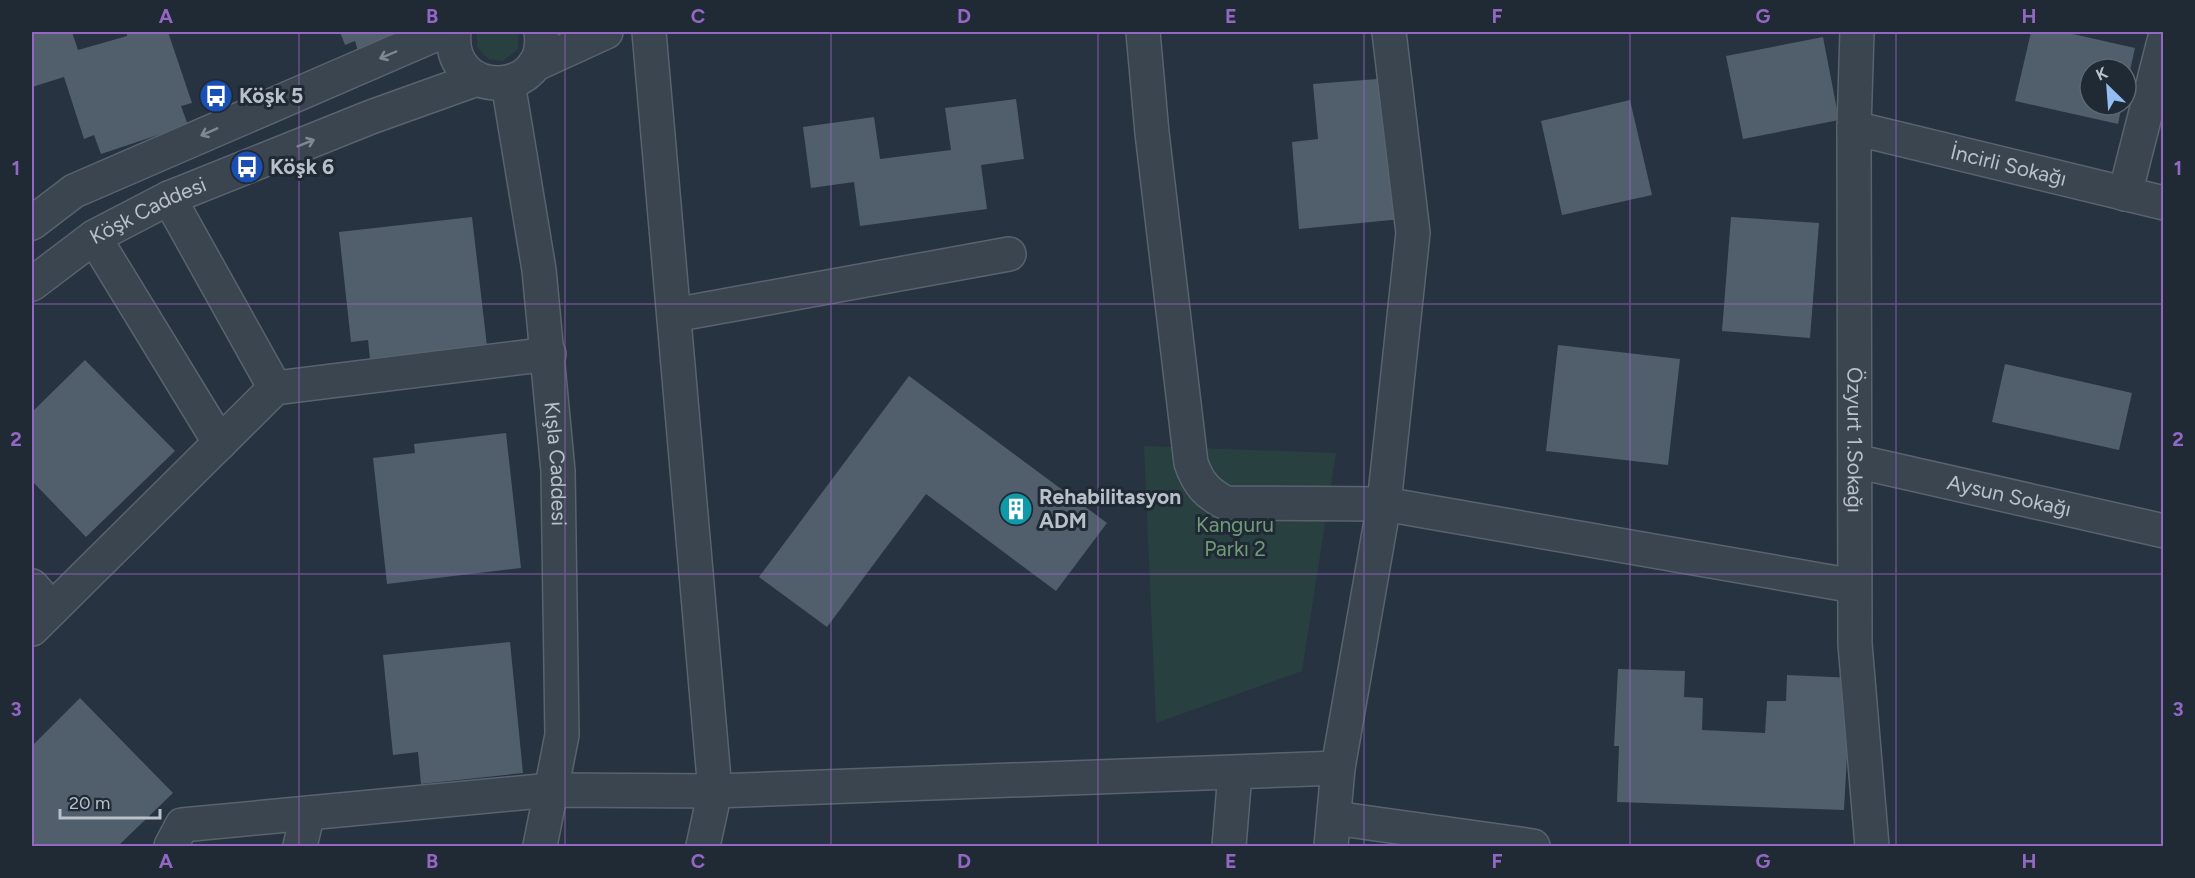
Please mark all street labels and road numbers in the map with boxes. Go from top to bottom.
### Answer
street label: İncirli Sokağı [1948,139,2069,191]
street label: Köşk Caddesi [85,171,210,249]
street label: Özyurt 1.Sokağı [1842,367,1868,513]
street label: Kışla Caddesi [539,400,572,526]
street label: Aysun Sokağı [1945,469,2074,522]

